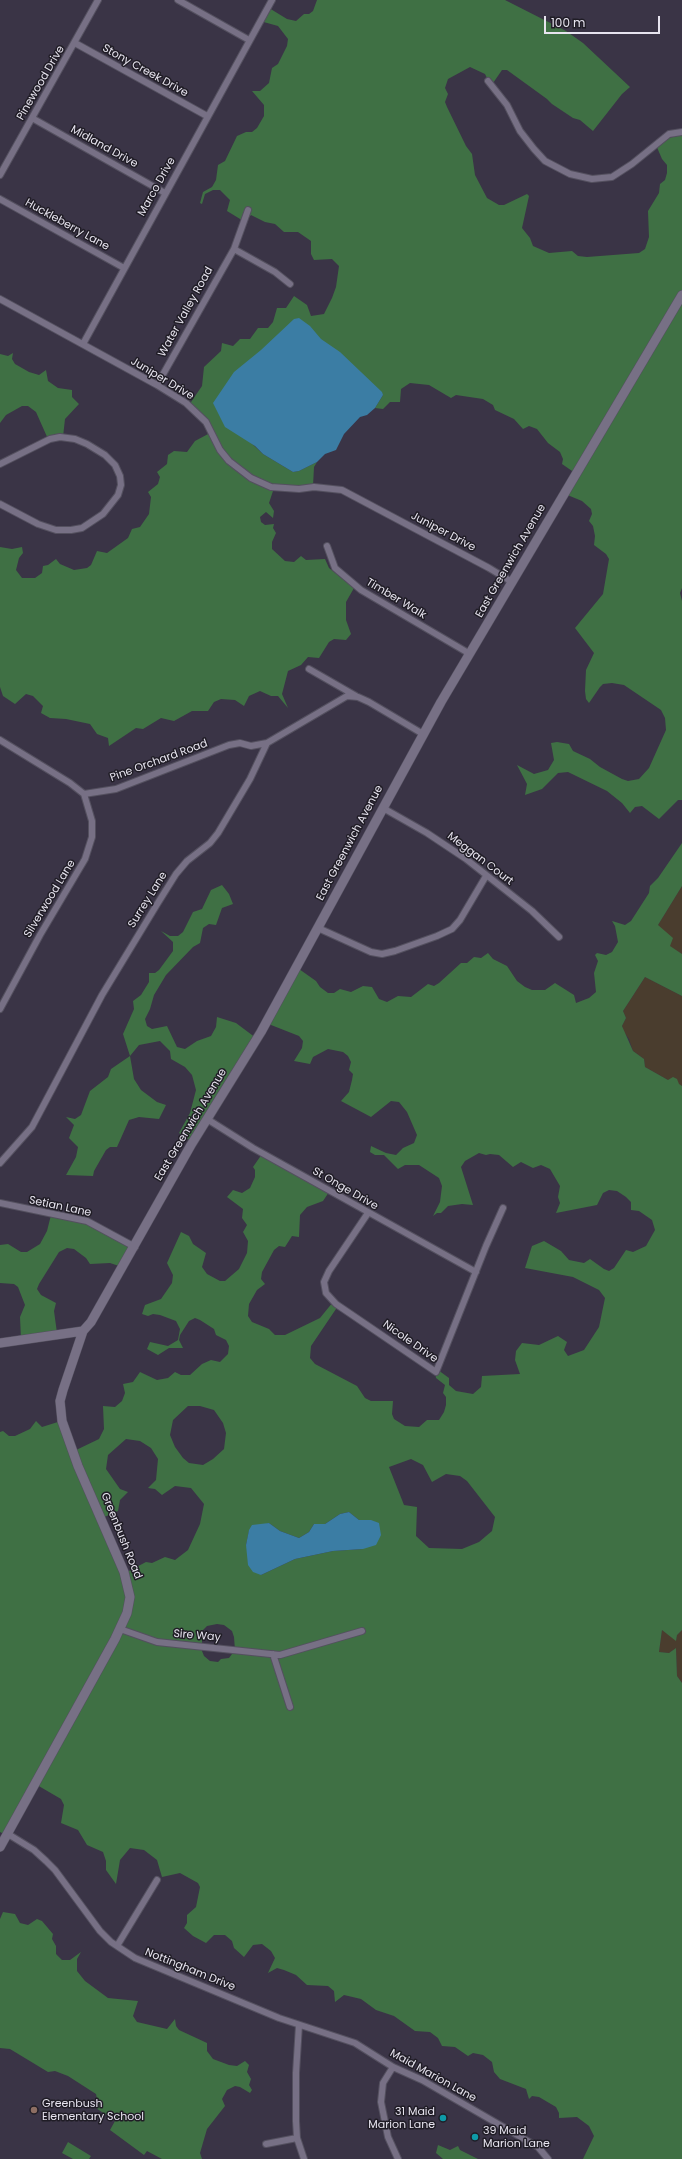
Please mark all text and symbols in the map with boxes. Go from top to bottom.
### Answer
scale bar [546,8,662,34]
text: 100 m [551,14,585,31]
street label: Stony Creek Drive [100,42,190,100]
street label: Pinewood Drive [14,43,68,123]
street label: Midland Drive [68,123,140,171]
street label: Marco Drive [135,155,179,219]
street label: Huckleberry Lane [23,196,111,254]
street label: Water Valley Road [156,265,216,359]
street label: Juniper Drive [128,355,196,403]
street label: East Greenwich Avenue [473,502,549,620]
street label: Juniper Drive [408,509,478,555]
street label: Timber Walk [364,576,428,622]
street label: Pine Orchard Road [108,737,210,785]
street label: East Greenwich Avenue [314,783,386,903]
street label: Meggan Court [444,830,516,888]
street label: Silverwood Lane [22,858,78,940]
street label: Surrey Lane [126,869,170,931]
street label: East Greenwich Avenue [152,1066,230,1184]
street label: St Onge Drive [310,1165,380,1213]
street label: Setian Lane [28,1194,92,1220]
street label: Nicole Drive [380,1318,440,1366]
street label: Greenbush Road [98,1491,144,1581]
street label: Sire Way [173,1627,221,1645]
street label: Nottingham Drive [143,1946,237,1994]
street label: Maid Marion Lane [387,2047,479,2105]
place label: Greenbush Elementary School [42,2097,144,2123]
marker: Greenbush Elementary School [29,2105,39,2115]
place label: 31 Maid Marion Lane [368,2105,435,2131]
marker: 31 Maid Marion Lane [438,2113,448,2123]
place label: 39 Maid Marion Lane [483,2124,550,2150]
marker: 39 Maid Marion Lane [470,2132,480,2142]

